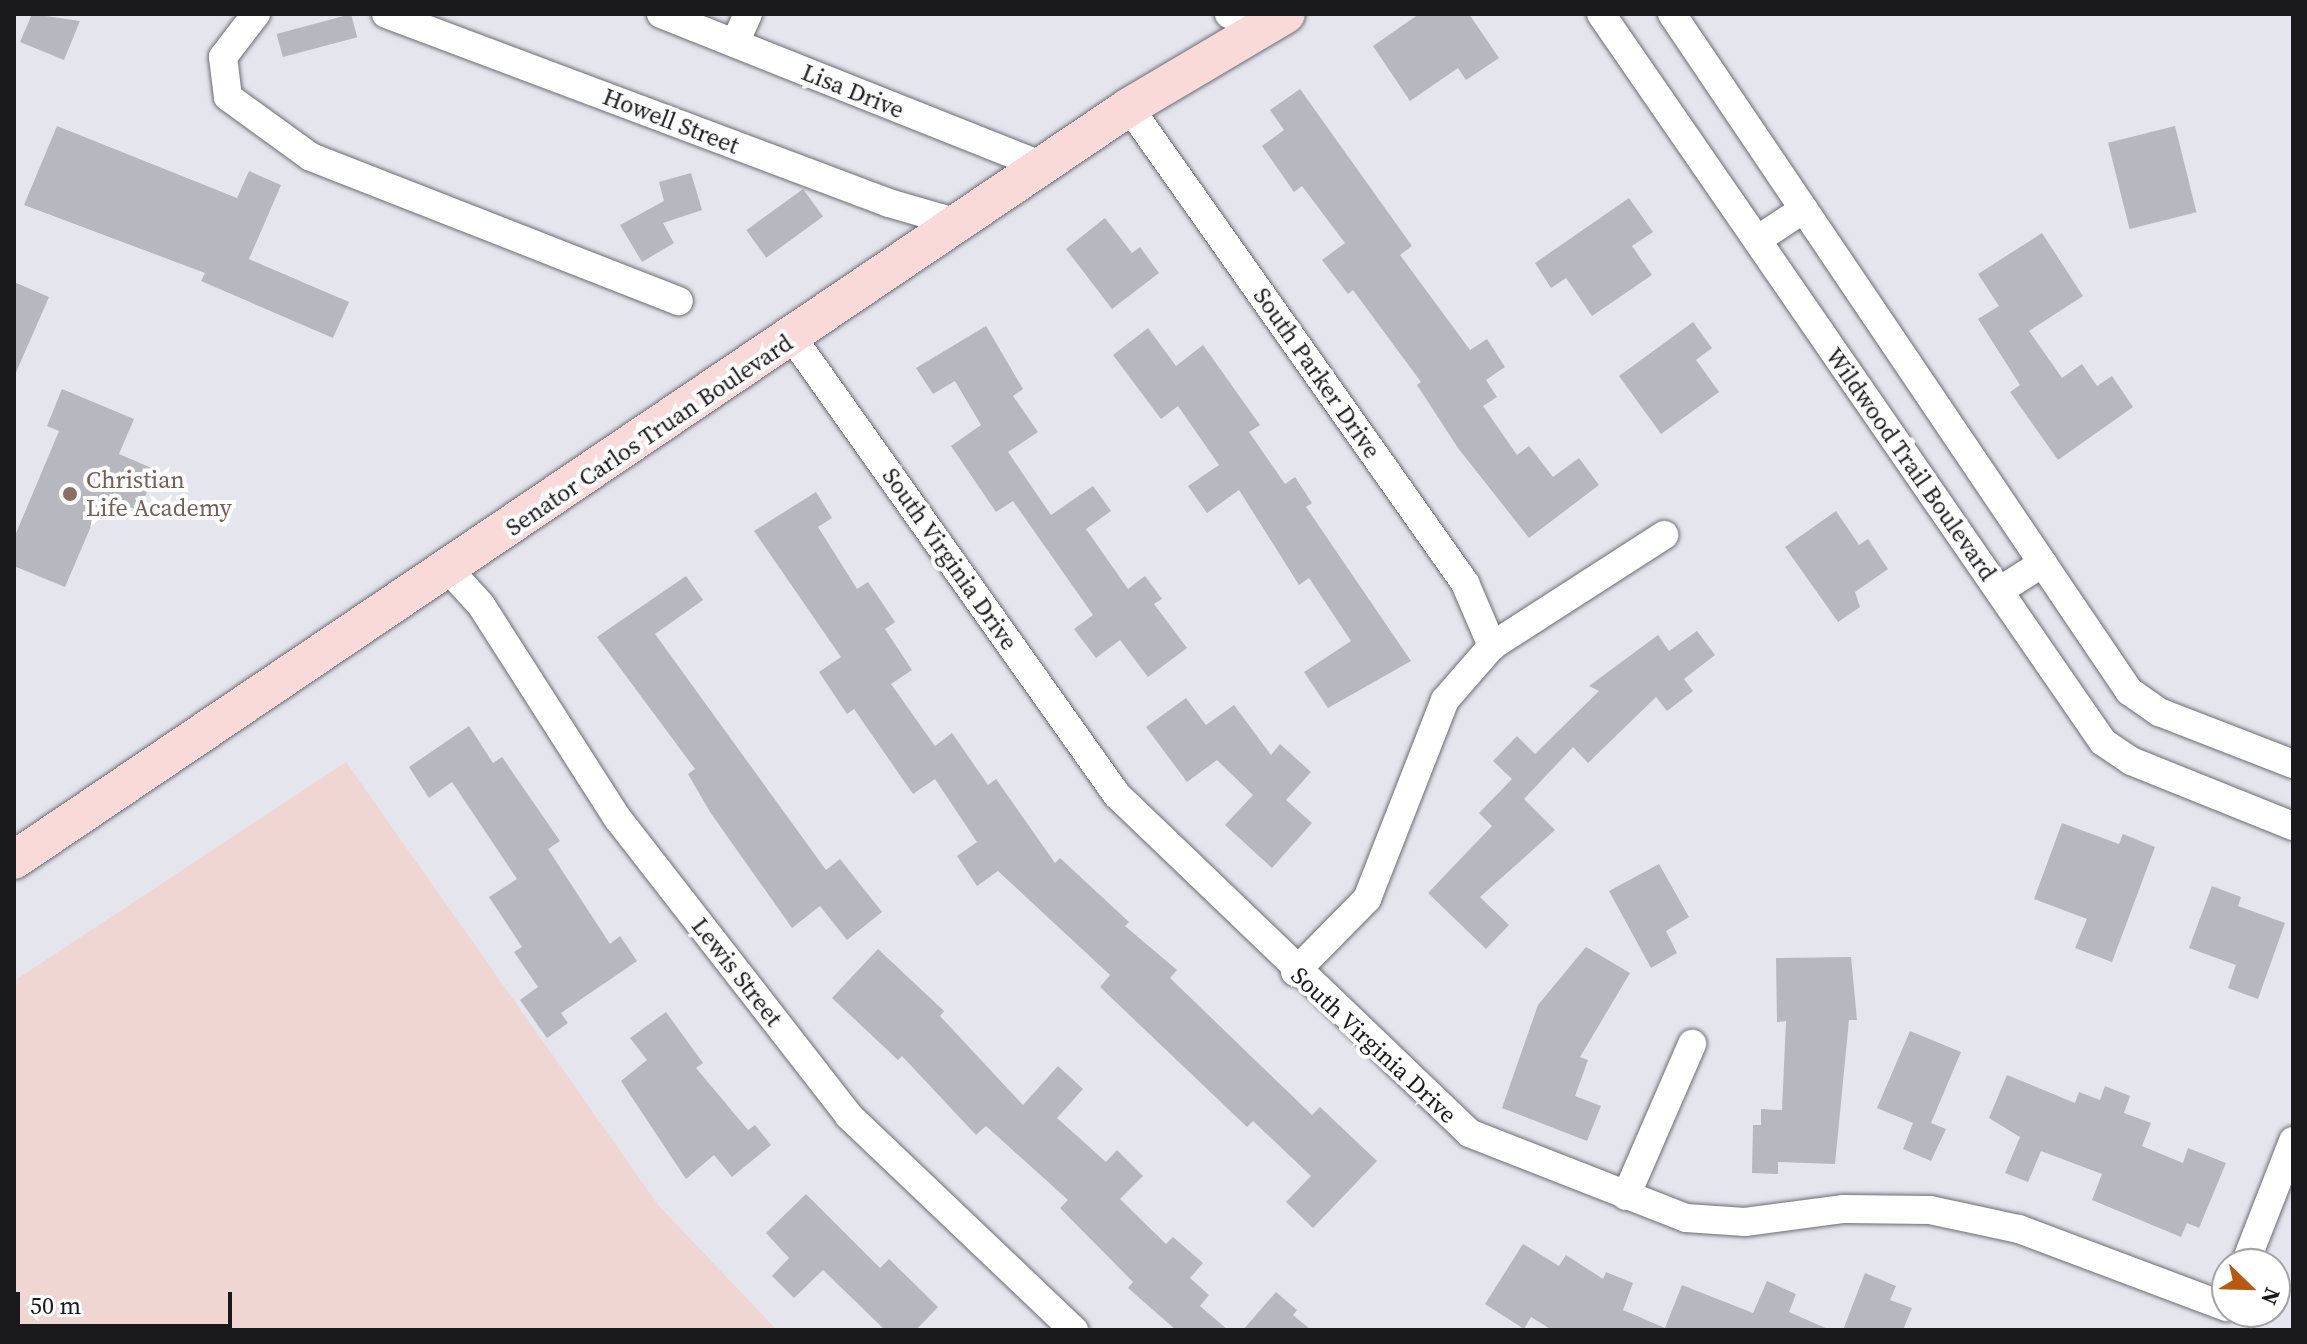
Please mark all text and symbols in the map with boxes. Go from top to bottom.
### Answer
street label: Lisa Drive [798,58,908,124]
street label: Howell Street [599,82,743,160]
street label: South Parker Drive [1247,282,1387,464]
street label: Senator Carlos Truan Boulevard [500,328,798,542]
street label: Wildwood Trail Boulevard [1819,342,2003,586]
street label: South Virginia Drive [876,462,1024,656]
place label: Christian Life Academy [86,466,232,522]
marker: Christian Life Academy [61,485,79,503]
street label: Lewis Street [686,912,788,1032]
street label: South Virginia Drive [1285,961,1463,1129]
north arrow [2211,1248,2291,1328]
scale bar [20,1276,236,1326]
text: N [2254,1283,2288,1310]
text: 50 m [30,1289,81,1322]

